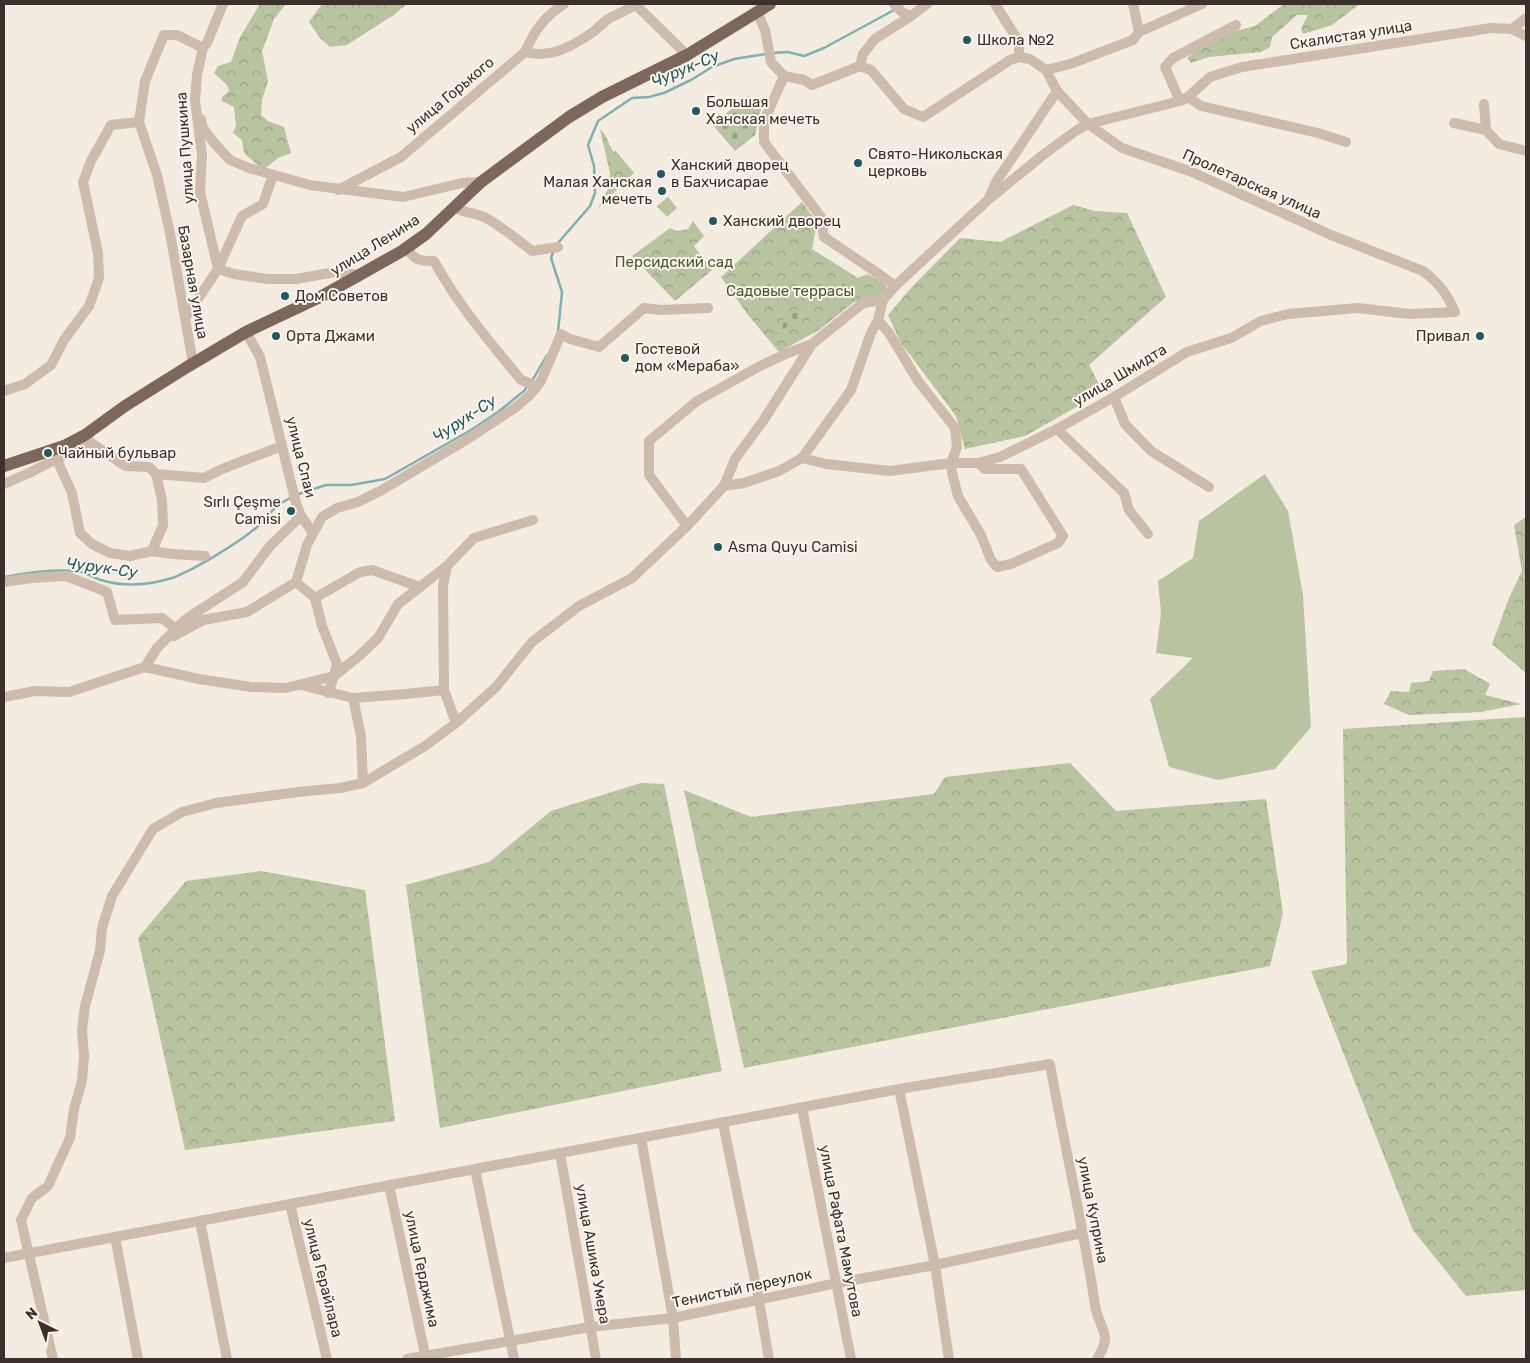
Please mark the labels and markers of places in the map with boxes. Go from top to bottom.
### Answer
place label: Школа №2 [977,31,1055,49]
marker: Школа №2 [961,34,973,46]
place label: Большая Ханская мечеть [706,93,820,128]
marker: Большая Ханская мечеть [690,105,702,117]
place label: Свято-Никольская церковь [868,145,1003,180]
place label: Ханский дворец в Бахчисарае [671,156,789,191]
marker: Свято-Никольская церковь [852,157,864,169]
marker: Ханский дворец в Бахчисарае [655,168,667,180]
place label: Малая Ханская мечеть [543,173,652,208]
marker: Малая Ханская мечеть [656,185,668,197]
place label: Ханский дворец [723,212,841,230]
marker: Ханский дворец [707,215,719,227]
place label: Дом Советов [295,287,388,305]
marker: Дом Советов [279,290,291,302]
place label: Орта Джами [286,327,375,345]
place label: Привал [1416,327,1470,345]
marker: Орта Джами [270,330,282,342]
marker: Привал [1474,330,1486,342]
place label: Гостевой дом «Мераба» [635,340,739,375]
marker: Гостевой дом «Мераба» [619,352,631,364]
place label: Чайный бульвар [58,444,176,462]
marker: Чайный бульвар [42,447,54,459]
place label: Sırlı Çeşme Camisi [204,493,281,528]
marker: Sırlı Çeşme Camisi [285,505,297,517]
place label: Asma Quyu Camisi [728,538,858,556]
marker: Asma Quyu Camisi [712,541,724,553]

